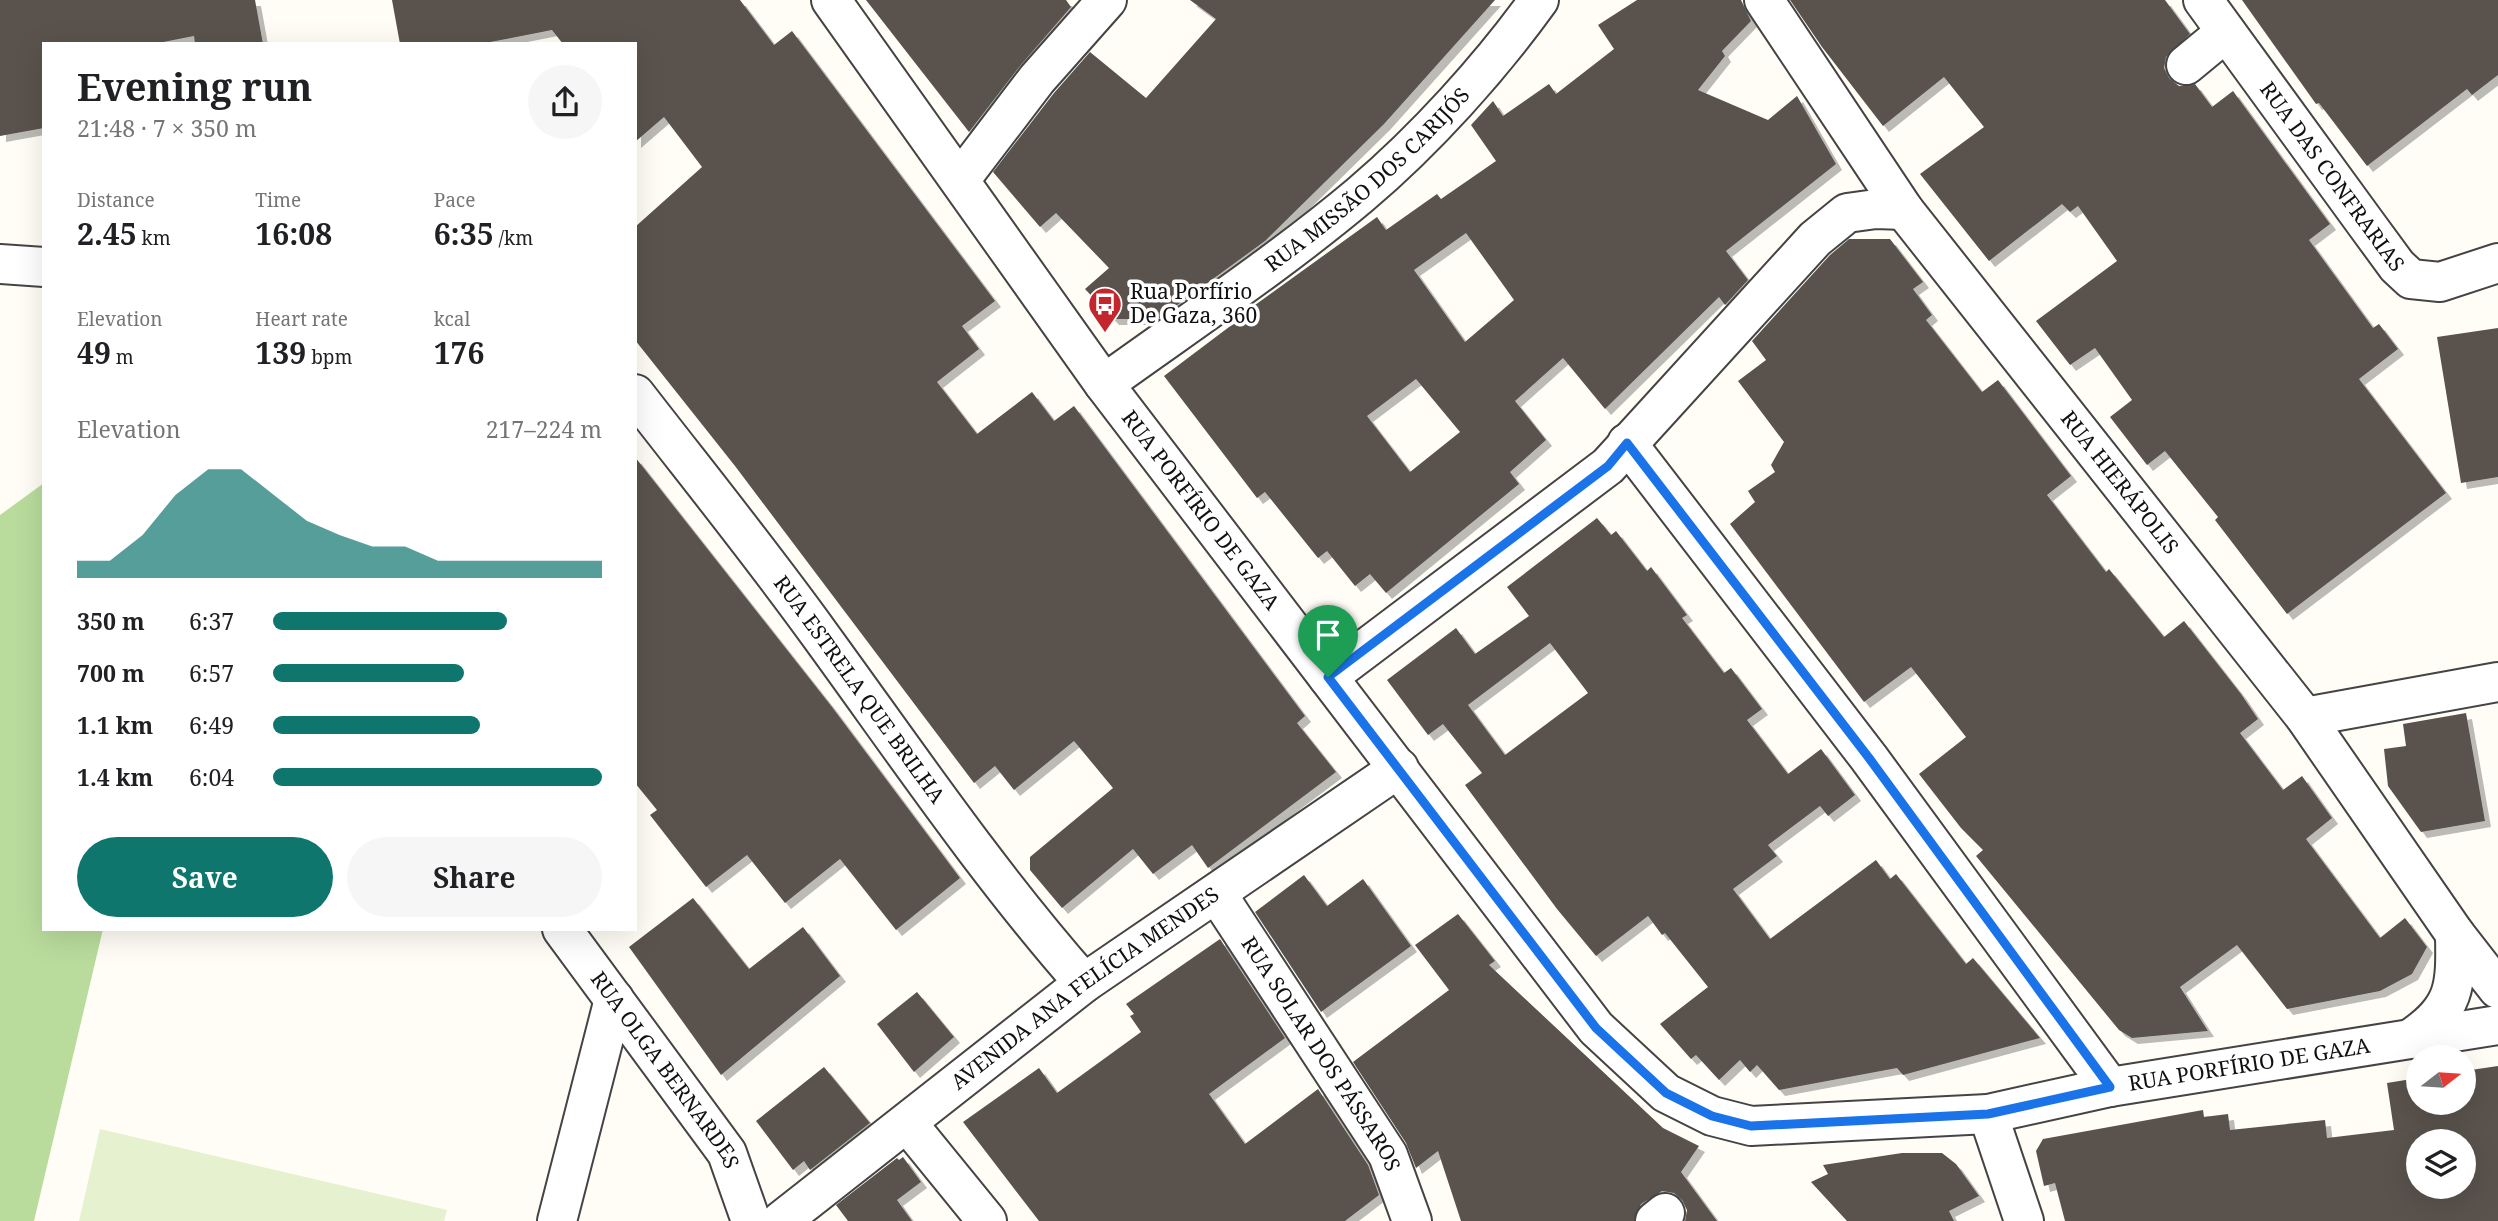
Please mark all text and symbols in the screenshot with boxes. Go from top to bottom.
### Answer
text: Evening run [77,60,312,112]
button: share [528,65,602,139]
street label: RUA DAS CONFRARIAS [2254,76,2411,277]
street label: RUA MISSÃO DOS CARIJÓS [1259,81,1475,277]
text: 21:48 · 7 × 350 m [77,112,257,144]
text: Distance [77,187,155,213]
text: Time [255,187,301,213]
text: Pace [434,187,475,213]
text: 2.45 [77,213,137,254]
text: 16:08 [255,213,332,254]
text: 6:35 [434,213,494,254]
text: km [137,225,171,251]
text: /km [494,225,533,251]
place label: Rua Porfírio De Gaza, 360 [1130,277,1257,329]
bus stop icon: Rua Porfírio De Gaza, 360 [1086,285,1124,334]
text: Elevation [77,306,163,332]
text: Heart rate [255,306,348,332]
text: kcal [434,306,470,332]
text: 49 [77,332,111,373]
text: 139 [255,332,306,373]
text: 176 [434,332,485,373]
text: m [111,344,134,370]
text: bpm [306,344,352,370]
street label: RUA PORFÍRIO DE GAZA [1116,404,1287,615]
street label: RUA HIERÁPOLIS [2055,405,2186,559]
text: Elevation [77,413,181,445]
text: 217–224 m [486,413,602,445]
street label: RUA ESTRELA QUE BRILHA [768,569,952,809]
text: 350 m [77,605,145,637]
text: 6:37 [189,605,234,637]
pin [1298,605,1358,677]
icon: arrive [1309,616,1347,654]
text: 700 m [77,657,145,689]
text: 6:57 [189,657,234,689]
text: 1.1 km [77,709,153,741]
text: 6:49 [189,709,234,741]
text: 1.4 km [77,761,153,793]
text: 6:04 [189,761,234,793]
button: Save [77,837,333,917]
button: Share [347,837,602,917]
street label: AVENIDA ANA FELÍCIA MENDES [945,880,1224,1095]
street label: RUA SOLAR DOS PÁSSAROS [1236,931,1408,1175]
street label: RUA OLGA BERNARDES [585,965,746,1172]
street label: RUA PORFÍRIO DE GAZA [2126,1031,2372,1097]
north arrow [2406,1045,2476,1115]
map controls [2406,1045,2476,1199]
button: layers [2406,1129,2476,1199]

